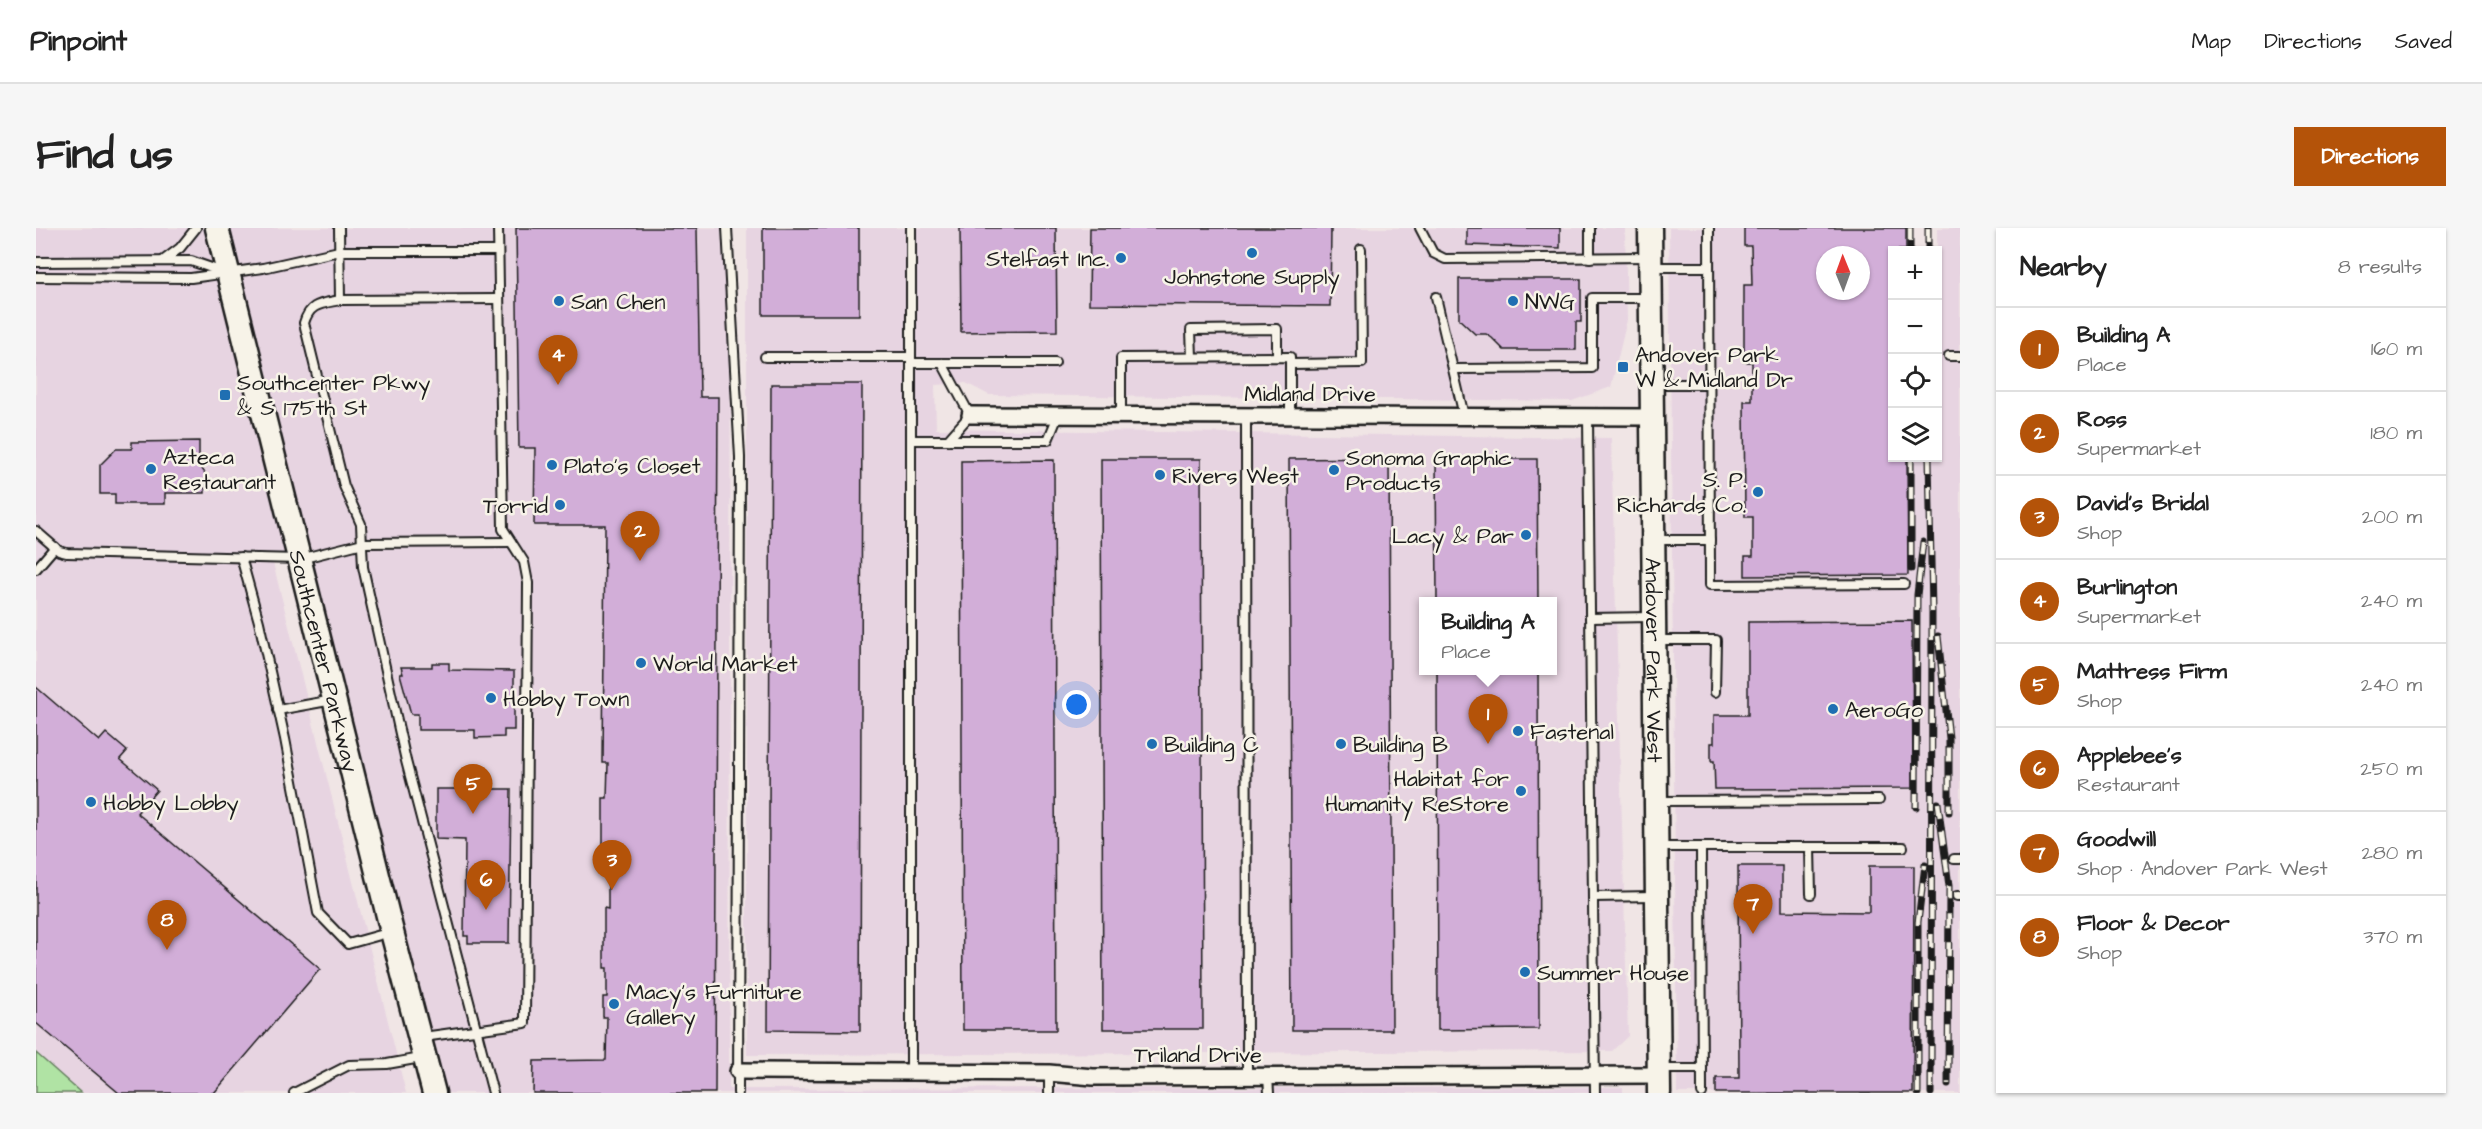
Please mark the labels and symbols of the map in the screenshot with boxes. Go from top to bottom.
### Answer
place label: Stelfast Inc. [986,244,1109,275]
marker: Johnstone Supply [1245,246,1259,260]
north arrow [1816,246,1870,300]
marker: Stelfast Inc. [1114,251,1128,265]
place label: Johnstone Supply [1164,262,1340,294]
place label: San Chen [571,287,666,318]
place label: NWG [1525,287,1575,318]
marker: San Chen [552,294,566,308]
marker: NWG [1506,294,1520,308]
pin: 4 [538,336,578,385]
place label: Andover Park W & Midland Dr [1635,340,1793,396]
marker: Andover Park W & Midland Dr [1616,360,1630,374]
place label: Southcenter Pkwy & S 175th St [237,368,430,424]
street label: Midland Drive [1244,379,1376,410]
marker: Southcenter Pkwy & S 175th St [218,388,232,402]
place label: Azteca Restaurant [163,442,276,498]
place label: Sonoma Graphic Products [1346,443,1512,499]
place label: Plato's Closet [564,451,701,482]
marker: Plato's Closet [545,458,559,472]
place label: Rivers West [1172,461,1299,492]
marker: Azteca Restaurant [144,462,158,476]
marker: Sonoma Graphic Products [1327,463,1341,477]
place label: S. P. Richards Co. [1617,465,1746,521]
marker: Rivers West [1153,468,1167,482]
marker: S. P. Richards Co. [1751,485,1765,499]
place label: Torrid [483,491,548,522]
marker: Torrid [553,498,567,512]
pin: 2 [620,512,660,561]
place label: Lacy & Par [1392,521,1514,553]
marker: Lacy & Par [1519,528,1533,542]
street label: Southcenter Parkway [281,547,366,776]
street label: Andover Park West [1636,557,1670,763]
place label: World Market [653,649,798,680]
marker: World Market [634,656,648,670]
place label: Hobby Town [503,684,629,716]
your location [1062,690,1091,719]
marker: Hobby Town [484,691,498,705]
pin: 1 [1468,694,1508,744]
place label: AeroGo [1845,695,1924,726]
marker: AeroGo [1826,702,1840,716]
place label: Fastenal [1530,717,1614,748]
marker: Fastenal [1511,724,1525,738]
place label: Building C [1164,730,1259,762]
place label: Building B [1353,730,1448,762]
marker: Building C [1145,737,1159,751]
marker: Building B [1334,737,1348,751]
pin: 5 [454,764,492,814]
place label: Habitat for Humanity ReStore [1325,764,1509,821]
marker: Habitat for Humanity ReStore [1514,784,1528,798]
place label: Hobby Lobby [103,788,239,820]
marker: Hobby Lobby [84,795,98,809]
pin: 3 [592,840,632,890]
pin: 6 [466,860,506,910]
pin: 7 [1734,884,1772,934]
pin: 8 [148,900,186,950]
place label: Summer House [1537,958,1689,989]
marker: Summer House [1518,965,1532,979]
place label: Macy's Furniture Gallery [626,977,802,1034]
marker: Macy's Furniture Gallery [607,997,621,1011]
street label: Triland Drive [1134,1040,1262,1071]

